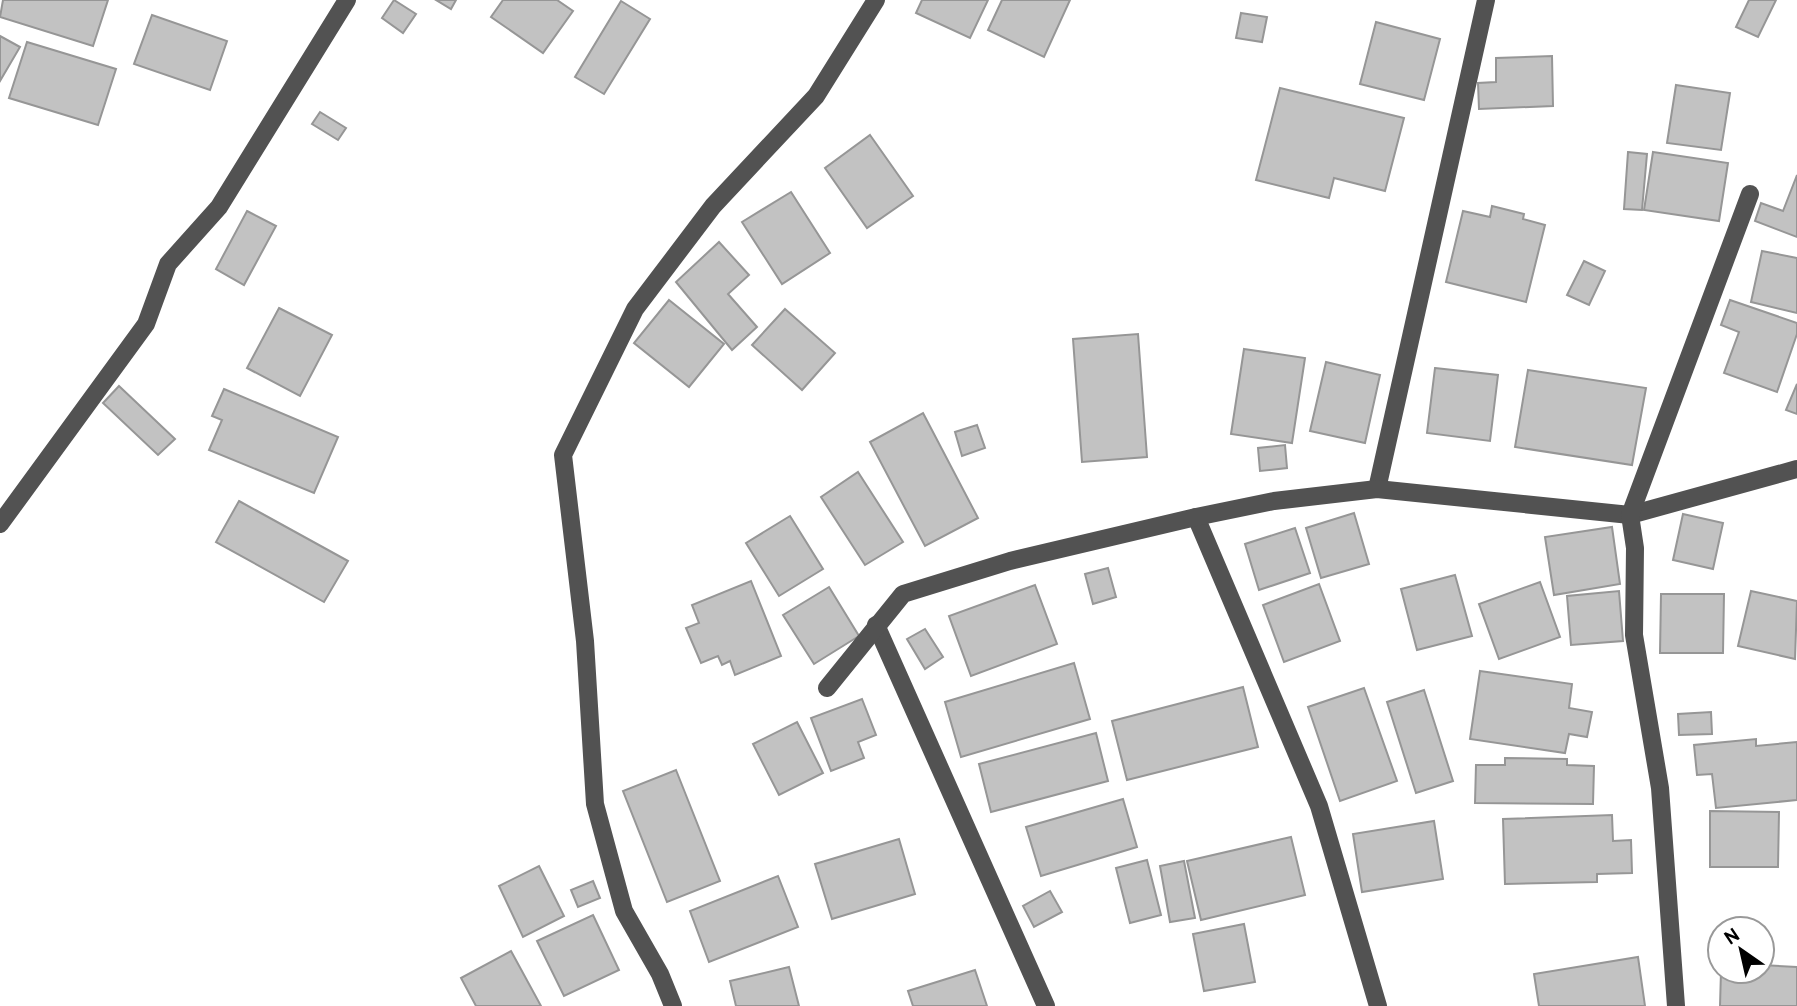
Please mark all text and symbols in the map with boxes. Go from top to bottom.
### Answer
north arrow [1706,915,1776,985]
text: N [1720,924,1745,951]

